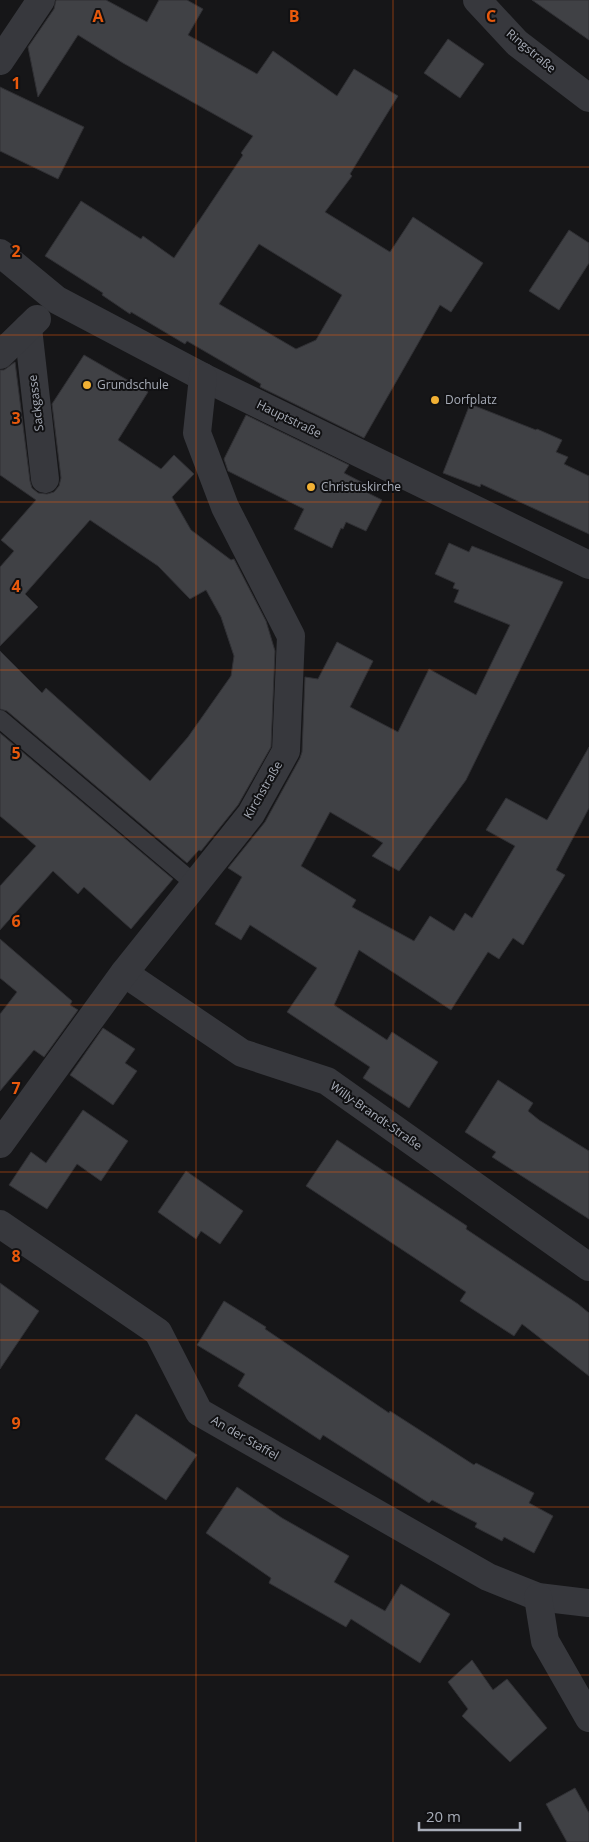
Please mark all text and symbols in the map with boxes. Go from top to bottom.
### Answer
text: A [92,5,104,27]
text: B [289,5,299,27]
text: C [486,5,496,27]
street label: Ringstraße [503,25,560,77]
text: 1 [11,72,21,94]
text: 2 [11,240,21,262]
street label: Sackgasse [24,374,47,432]
place label: Grundschule [97,376,169,393]
marker: Grundschule [81,379,93,391]
place label: Dorfplatz [445,391,497,408]
marker: Dorfplatz [429,394,441,406]
street label: Hauptstraße [254,396,325,442]
text: 3 [11,407,21,429]
place label: Christuskirche [321,478,401,495]
marker: Christuskirche [305,481,317,493]
text: 4 [11,575,21,597]
text: 5 [11,742,21,764]
street label: Kirchstraße [239,757,286,822]
text: 6 [11,910,21,932]
text: 7 [11,1077,21,1099]
street label: Willy-Brandt-Straße [327,1077,426,1154]
text: 8 [11,1245,21,1267]
street label: An der Staffel [208,1411,282,1464]
text: 9 [11,1412,21,1434]
scale bar [419,1800,520,1832]
text: 20 m [426,1806,461,1826]

